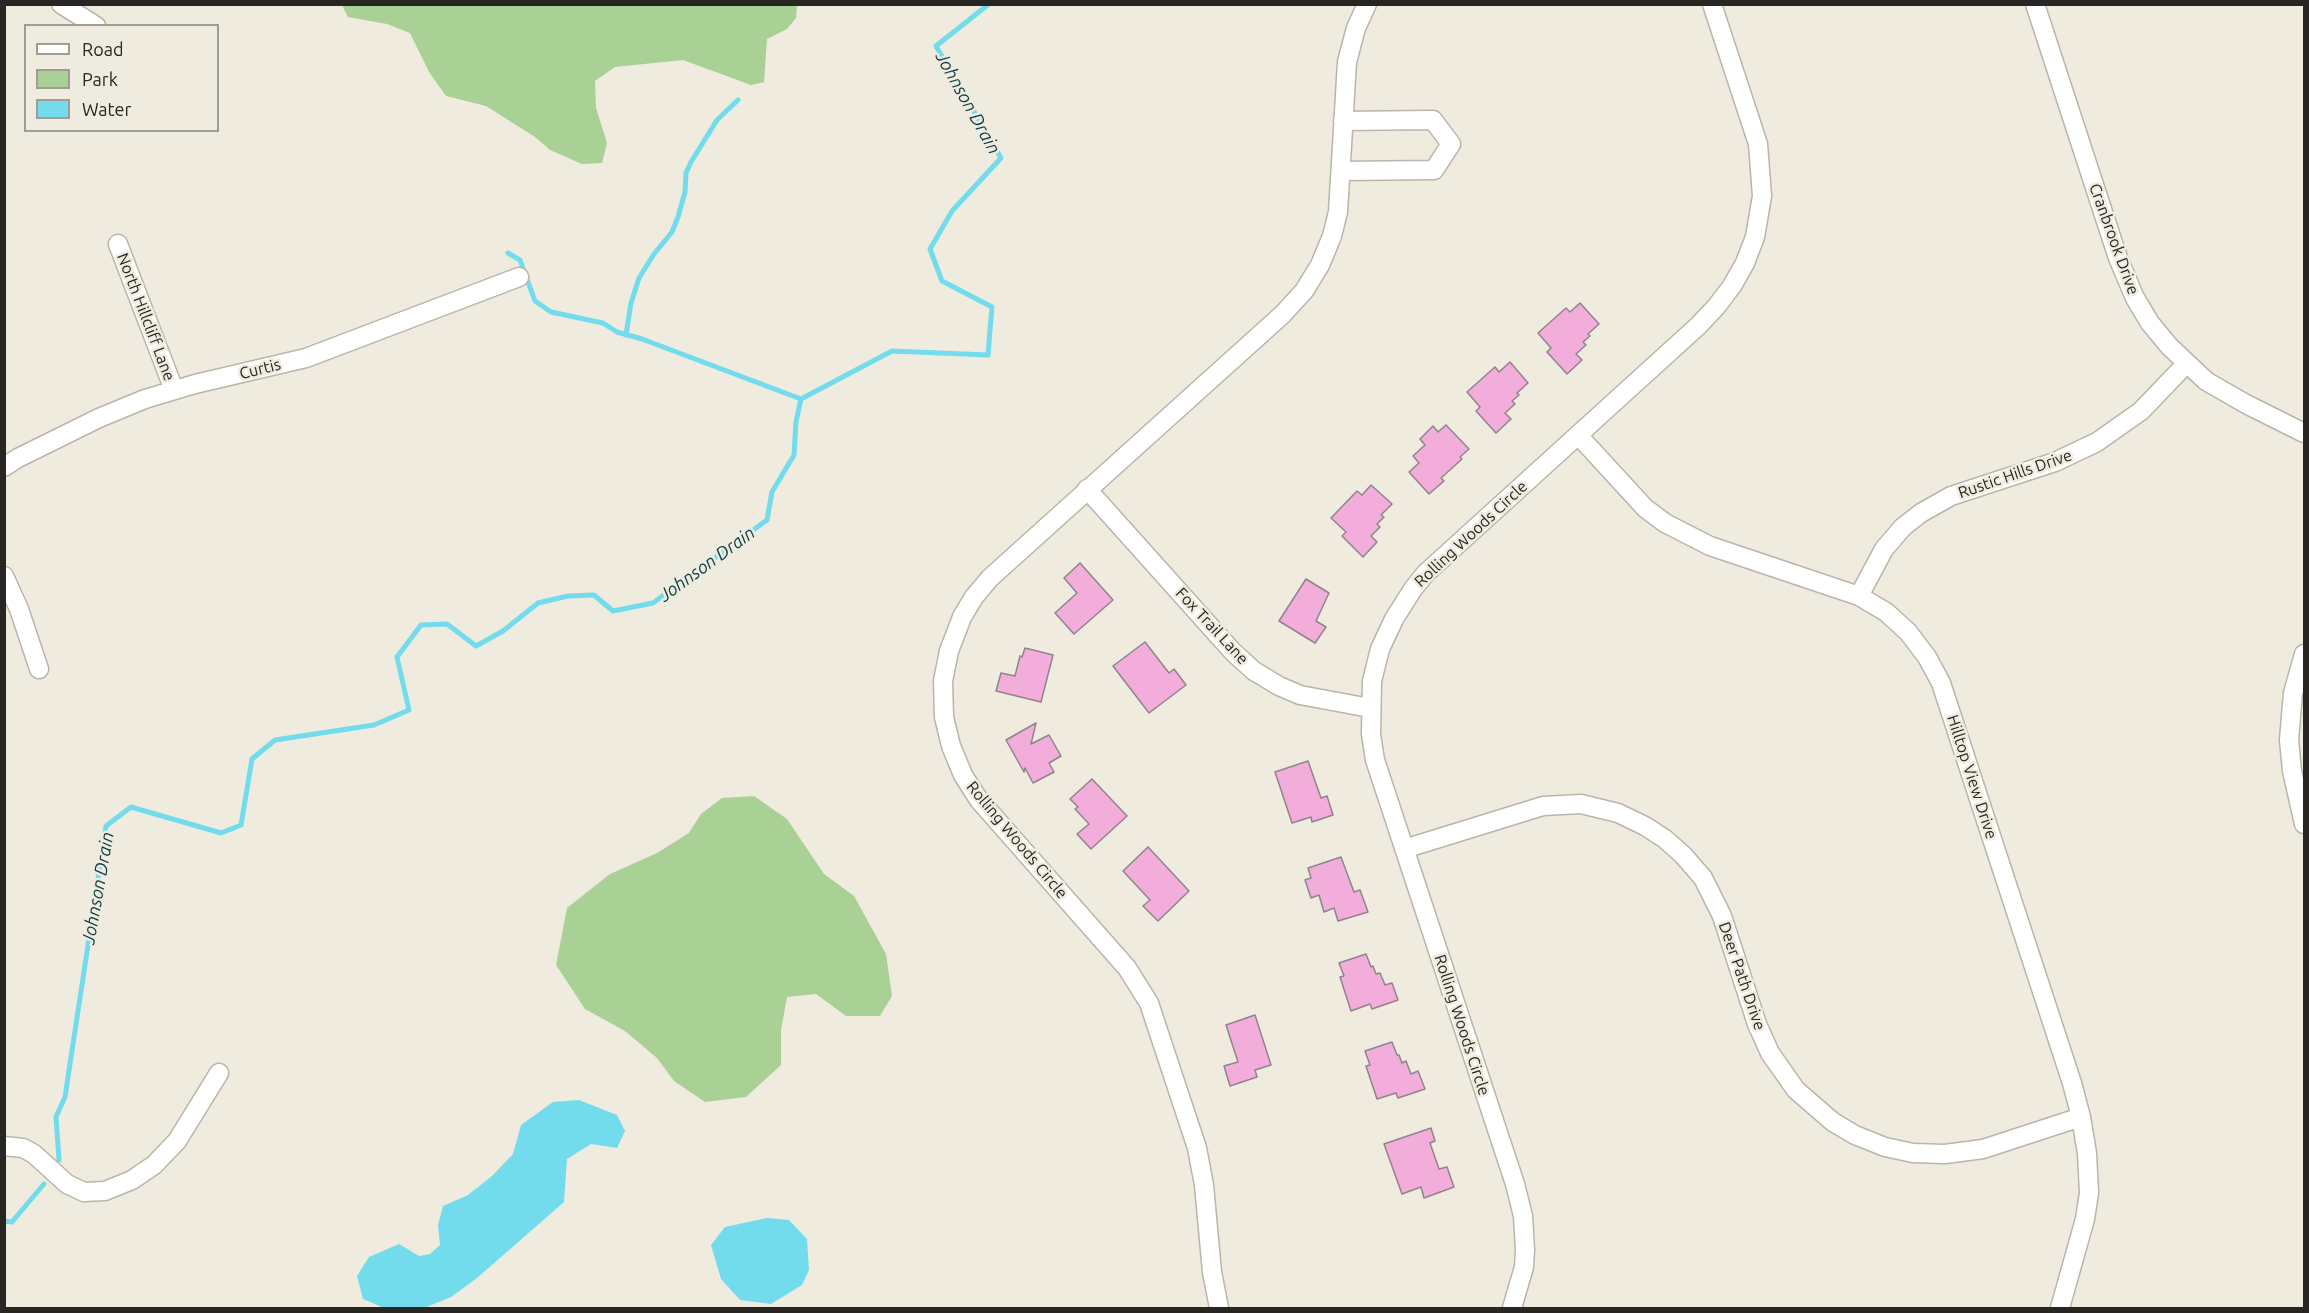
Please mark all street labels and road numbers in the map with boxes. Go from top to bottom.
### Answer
street label: Cranbrook Drive [2085,181,2143,297]
street label: North Hillcliff Lane [113,251,179,383]
street label: Curtis [237,355,283,383]
street label: Rustic Hills Drive [1956,446,2074,502]
street label: Rolling Woods Circle [1411,477,1531,591]
street label: Fox Trail Lane [1172,584,1252,668]
street label: Hilltop View Drive [1943,713,2001,841]
street label: Rolling Woods Circle [962,778,1072,902]
street label: Deer Path Drive [1714,919,1770,1033]
street label: Rolling Woods Circle [1430,952,1494,1098]

